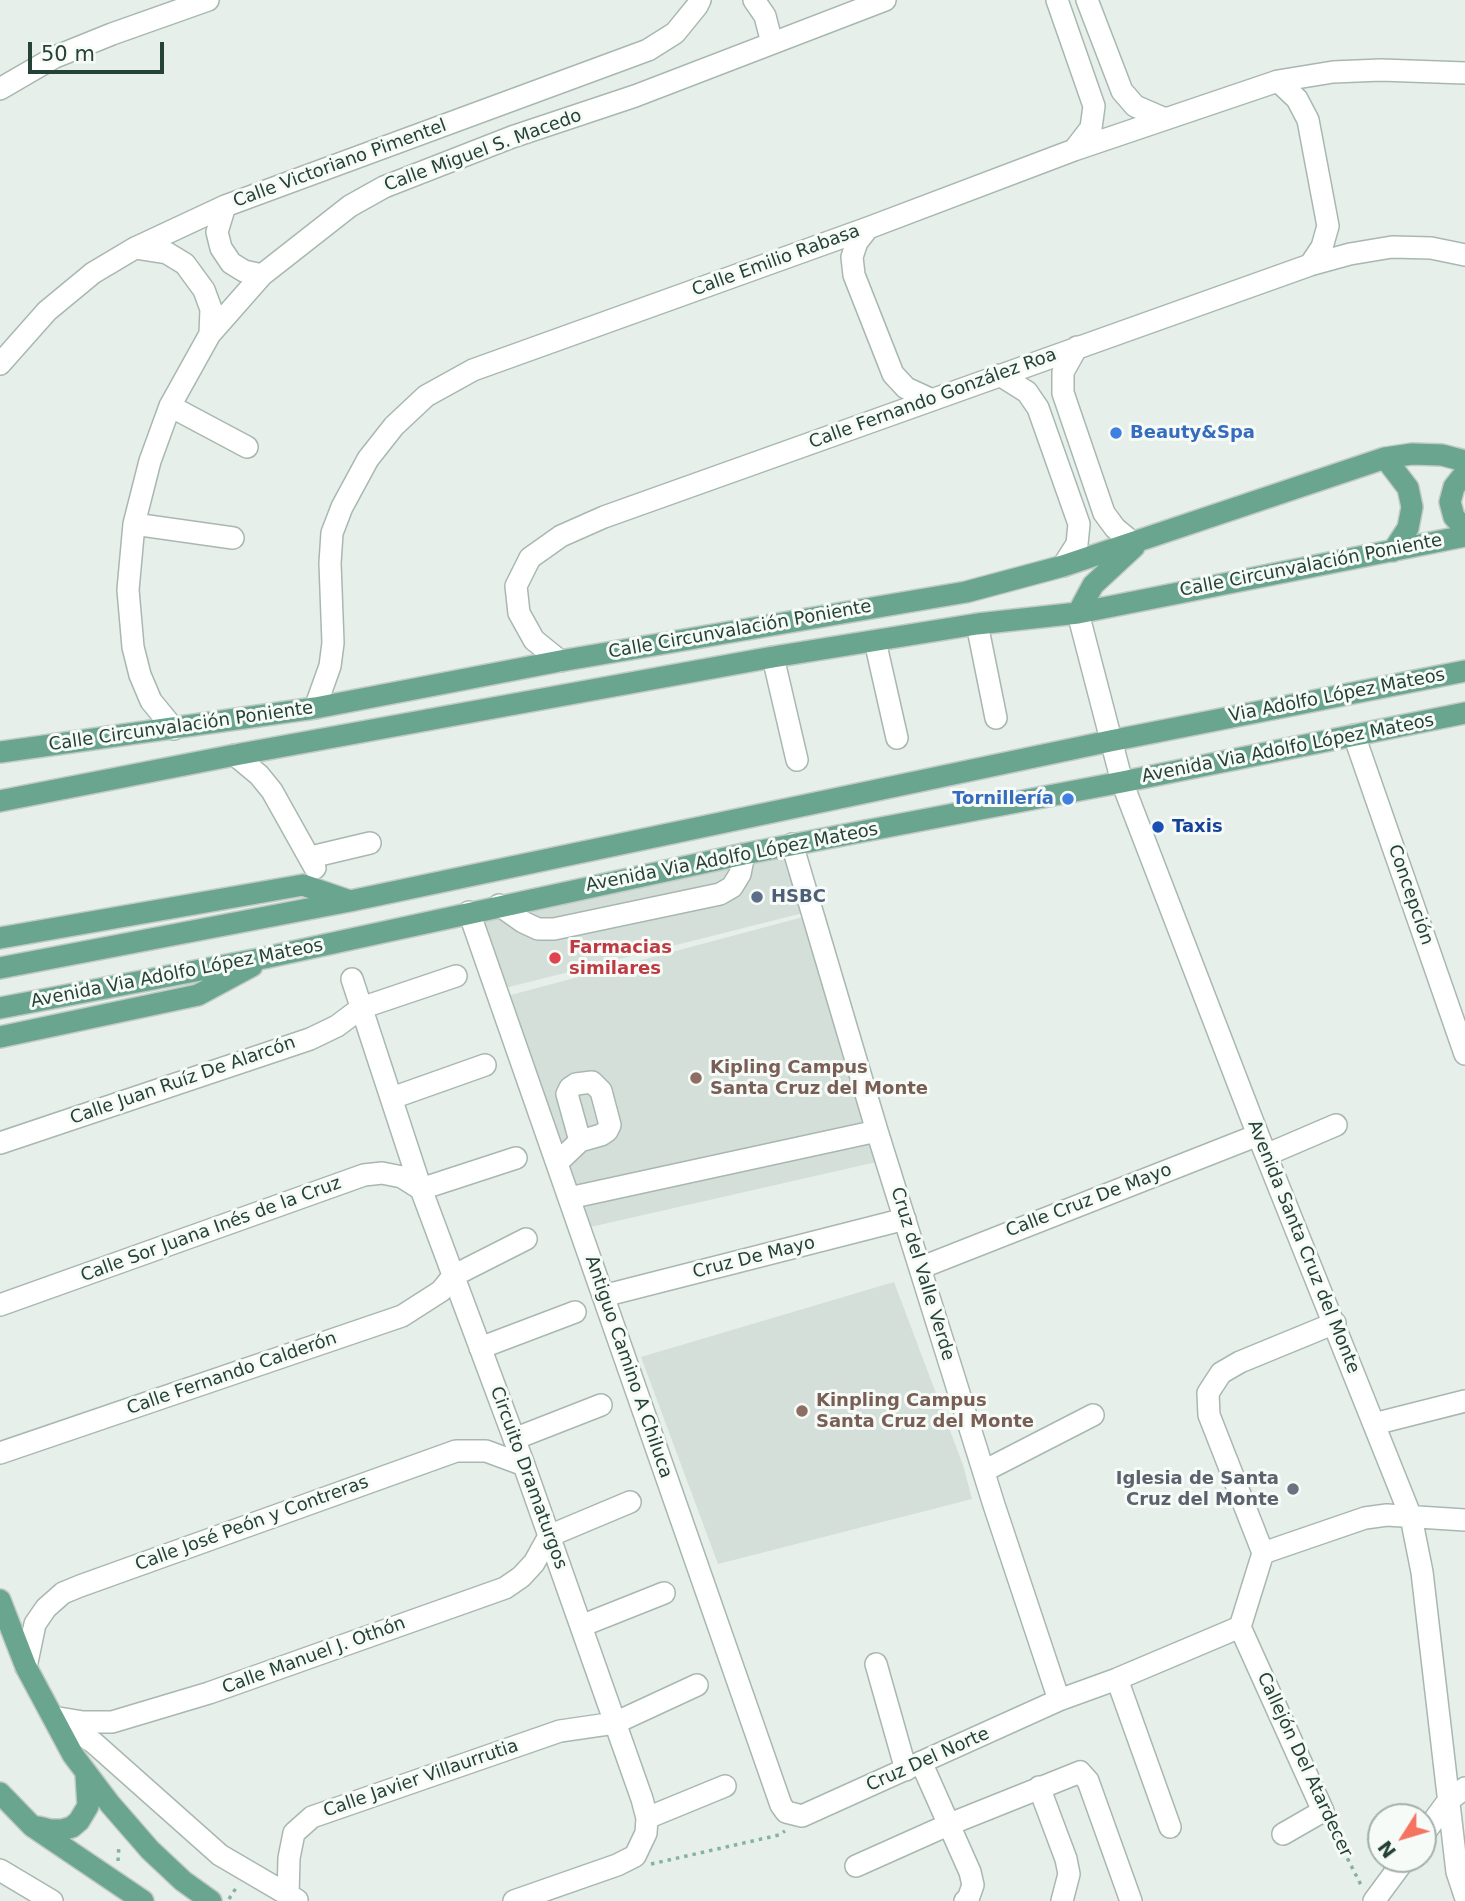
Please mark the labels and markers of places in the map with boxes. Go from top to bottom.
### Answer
place label: Beauty&Spa [1130,422,1255,444]
marker: Beauty&Spa [1108,425,1124,441]
place label: Tornillería [952,788,1054,810]
marker: Tornillería [1060,791,1076,807]
place label: Taxis [1172,816,1223,838]
marker: Taxis [1150,819,1166,835]
place label: HSBC [771,886,826,908]
marker: HSBC [749,889,765,905]
place label: Farmacias similares [569,937,672,979]
marker: Farmacias similares [547,950,563,966]
place label: Kipling Campus Santa Cruz del Monte [710,1057,928,1100]
marker: Kipling Campus Santa Cruz del Monte [688,1070,704,1086]
place label: Kinpling Campus Santa Cruz del Monte [816,1390,1034,1432]
marker: Kinpling Campus Santa Cruz del Monte [794,1403,810,1419]
place label: Iglesia de Santa Cruz del Monte [1116,1468,1279,1510]
marker: Iglesia de Santa Cruz del Monte [1285,1481,1301,1497]

